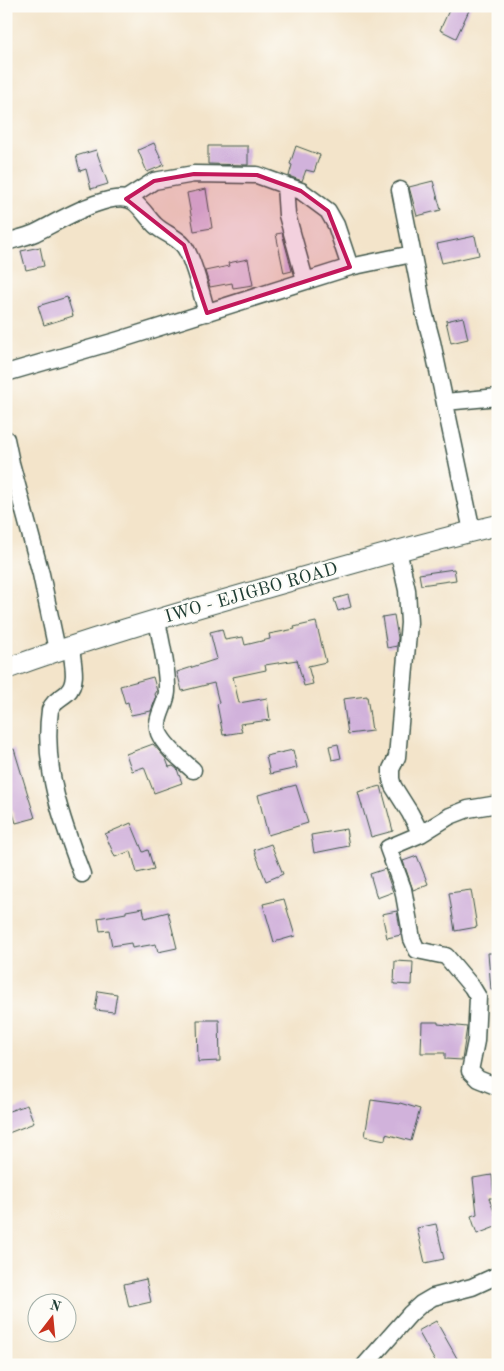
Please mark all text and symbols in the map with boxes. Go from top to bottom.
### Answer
street label: IWO - EJIGBO ROAD [163,560,340,626]
north arrow [28,1294,78,1344]
text: N [48,1298,63,1315]

